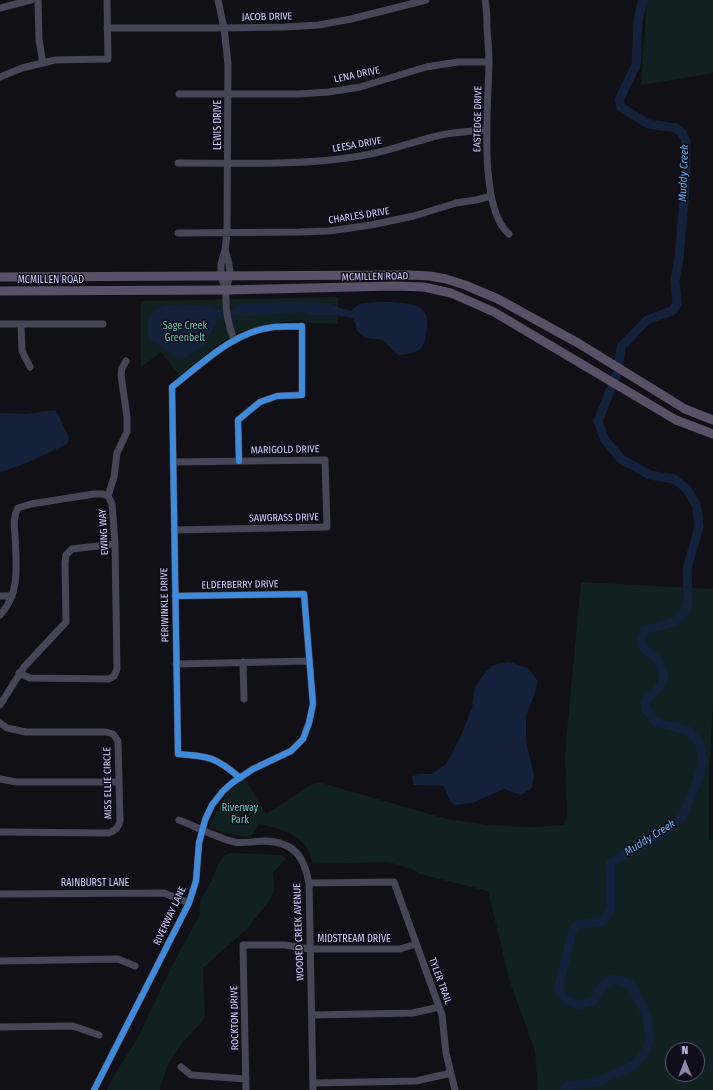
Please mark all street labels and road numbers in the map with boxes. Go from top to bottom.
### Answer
street label: JACOB DRIVE [242,11,292,23]
street label: LENA DRIVE [333,64,381,86]
street label: EASTEDGE DRIVE [471,86,485,152]
street label: LEWIS DRIVE [212,100,224,150]
street label: LEESA DRIVE [331,135,383,155]
street label: CHARLES DRIVE [328,205,390,227]
street label: MCMILLEN ROAD [342,270,408,284]
street label: MCMILLEN ROAD [18,274,84,286]
street label: MARIGOLD DRIVE [251,443,319,457]
street label: EWING WAY [97,509,111,555]
street label: SAWGRASS DRIVE [249,511,319,525]
street label: PERIWINKLE DRIVE [158,568,172,642]
street label: ELDERBERRY DRIVE [201,578,279,592]
street label: MISS ELLIE CIRCLE [101,747,115,819]
street label: RAINBURST LANE [61,877,129,889]
street label: WOODED CREEK AVENUE [291,883,307,981]
street label: RIVERWAY LANE [151,885,189,947]
street label: MIDSTREAM DRIVE [317,933,391,945]
street label: TYLER TRAIL [426,956,454,1006]
street label: ROCKTON DRIVE [228,986,242,1050]

